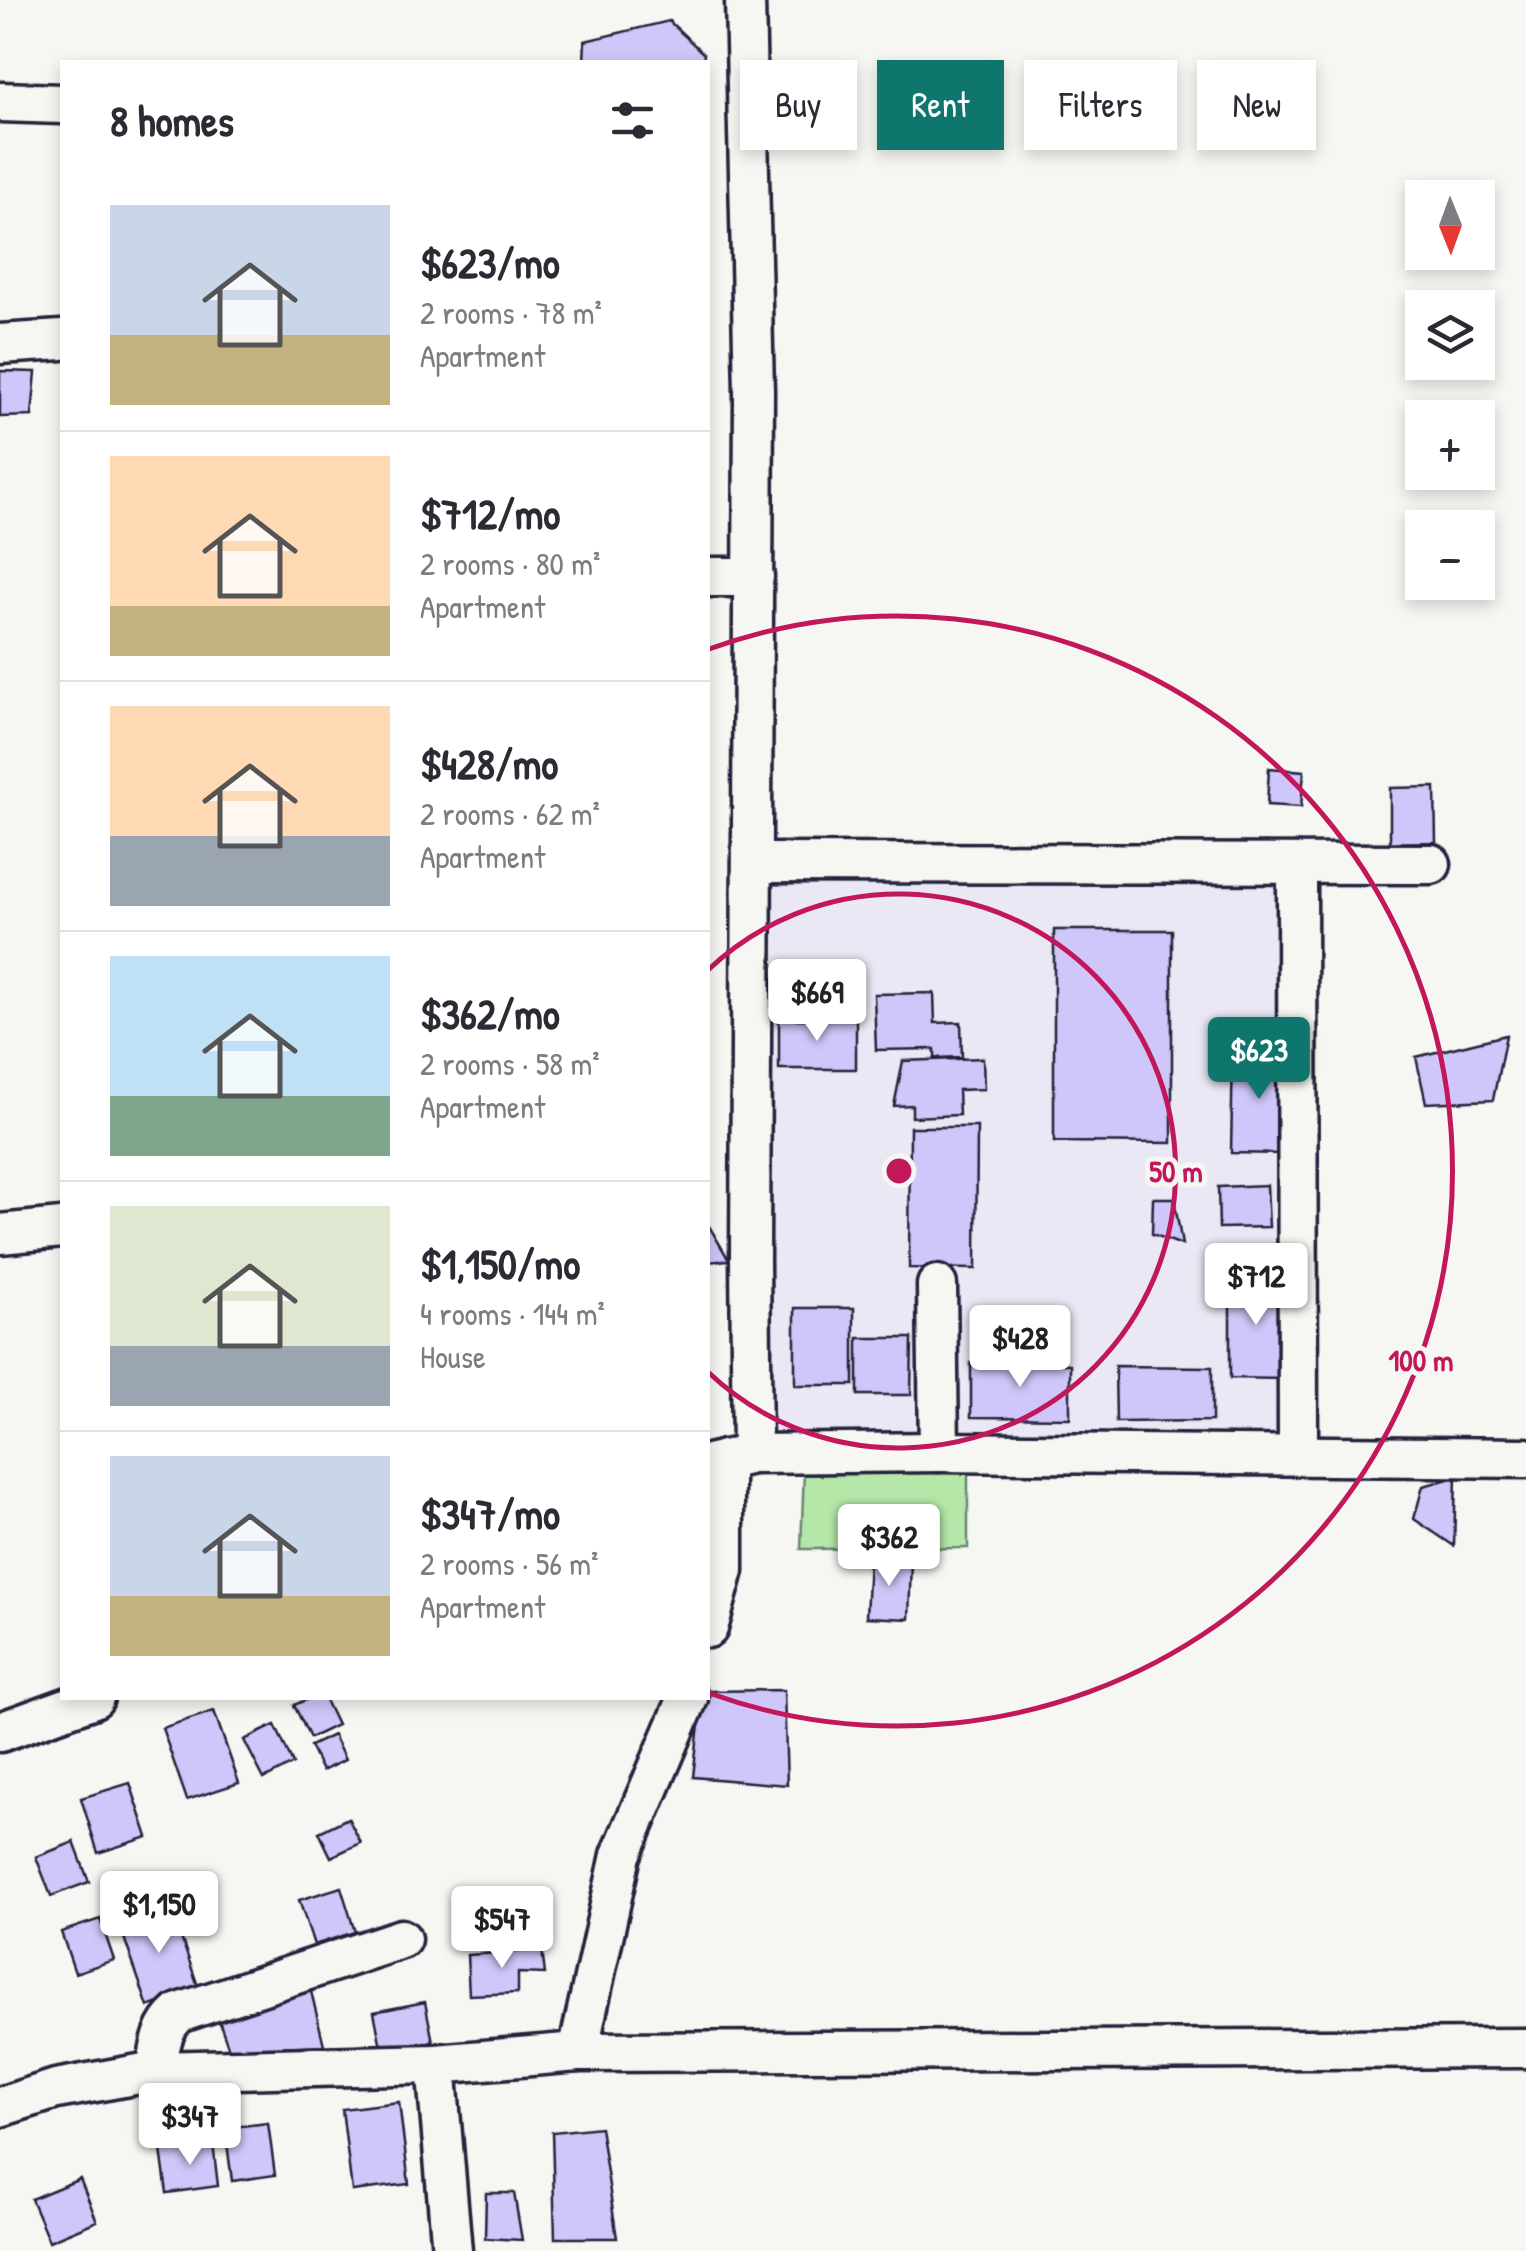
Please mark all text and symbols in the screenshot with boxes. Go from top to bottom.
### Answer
chip: Buy [740,60,857,150]
chip: Rent [877,60,1004,150]
chip: Filters [1024,60,1177,150]
chip: New [1197,60,1316,150]
text: 8 homes [110,92,234,149]
icon: filters [605,93,660,148]
north arrow [1405,180,1495,270]
map controls [1405,180,1495,600]
text: $623/mo [420,234,560,291]
icon: home [190,245,310,365]
button: layers [1405,290,1495,380]
text: 2 rooms · 78 m² [420,291,602,334]
text: Apartment [420,334,545,377]
button: + [1405,400,1495,490]
text: $712/mo [420,485,560,542]
icon: home [190,496,310,616]
button: − [1405,510,1495,600]
text: 2 rooms · 80 m² [420,542,600,585]
text: Apartment [420,585,545,628]
text: $428/mo [420,735,558,792]
icon: home [190,746,310,866]
text: 2 rooms · 62 m² [420,792,600,835]
text: Apartment [420,835,545,878]
pin: $669 [758,959,876,1044]
text: $669 [790,970,844,1013]
text: $362/mo [420,985,560,1042]
icon: home [190,996,310,1116]
pin: $623 [1200,1017,1318,1102]
text: $623 [1230,1028,1288,1071]
text: 2 rooms · 58 m² [420,1042,600,1085]
text: Apartment [420,1085,545,1128]
text: 50 m [1149,1151,1203,1191]
centre of rings [881,1153,917,1189]
text: $1,150/mo [420,1235,580,1292]
pin: $712 [1197,1243,1315,1328]
icon: home [190,1246,310,1366]
text: $712 [1227,1254,1285,1297]
text: 4 rooms · 144 m² [420,1292,605,1335]
pin: $428 [961,1305,1079,1390]
text: $428 [991,1316,1049,1359]
text: House [420,1335,486,1378]
text: 100 m [1388,1340,1454,1380]
text: $347/mo [420,1485,560,1542]
icon: home [190,1496,310,1616]
pin: $362 [830,1504,948,1589]
text: $362 [860,1515,918,1558]
text: 2 rooms · 56 m² [420,1542,598,1585]
text: Apartment [420,1585,545,1628]
pin: $1,150 [78,1871,240,1956]
text: $1,150 [122,1882,196,1925]
pin: $547 [443,1886,561,1971]
text: $547 [473,1897,531,1940]
pin: $347 [131,2083,249,2168]
text: $347 [161,2094,219,2137]

